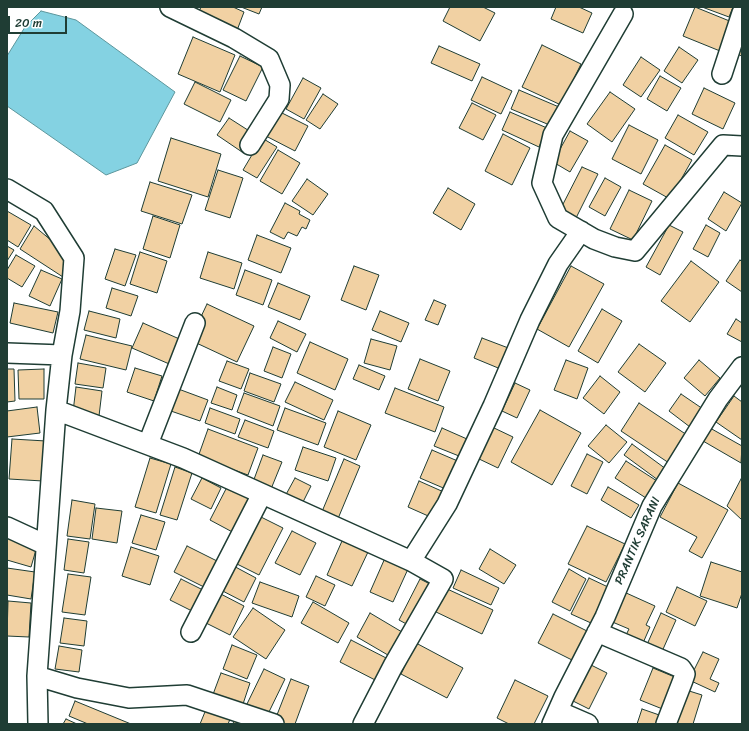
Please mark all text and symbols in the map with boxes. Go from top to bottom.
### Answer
scale bar [10,8,69,34]
text: 20 m [15,12,42,34]
street label: PRANTIK SARANI [612,495,664,587]

